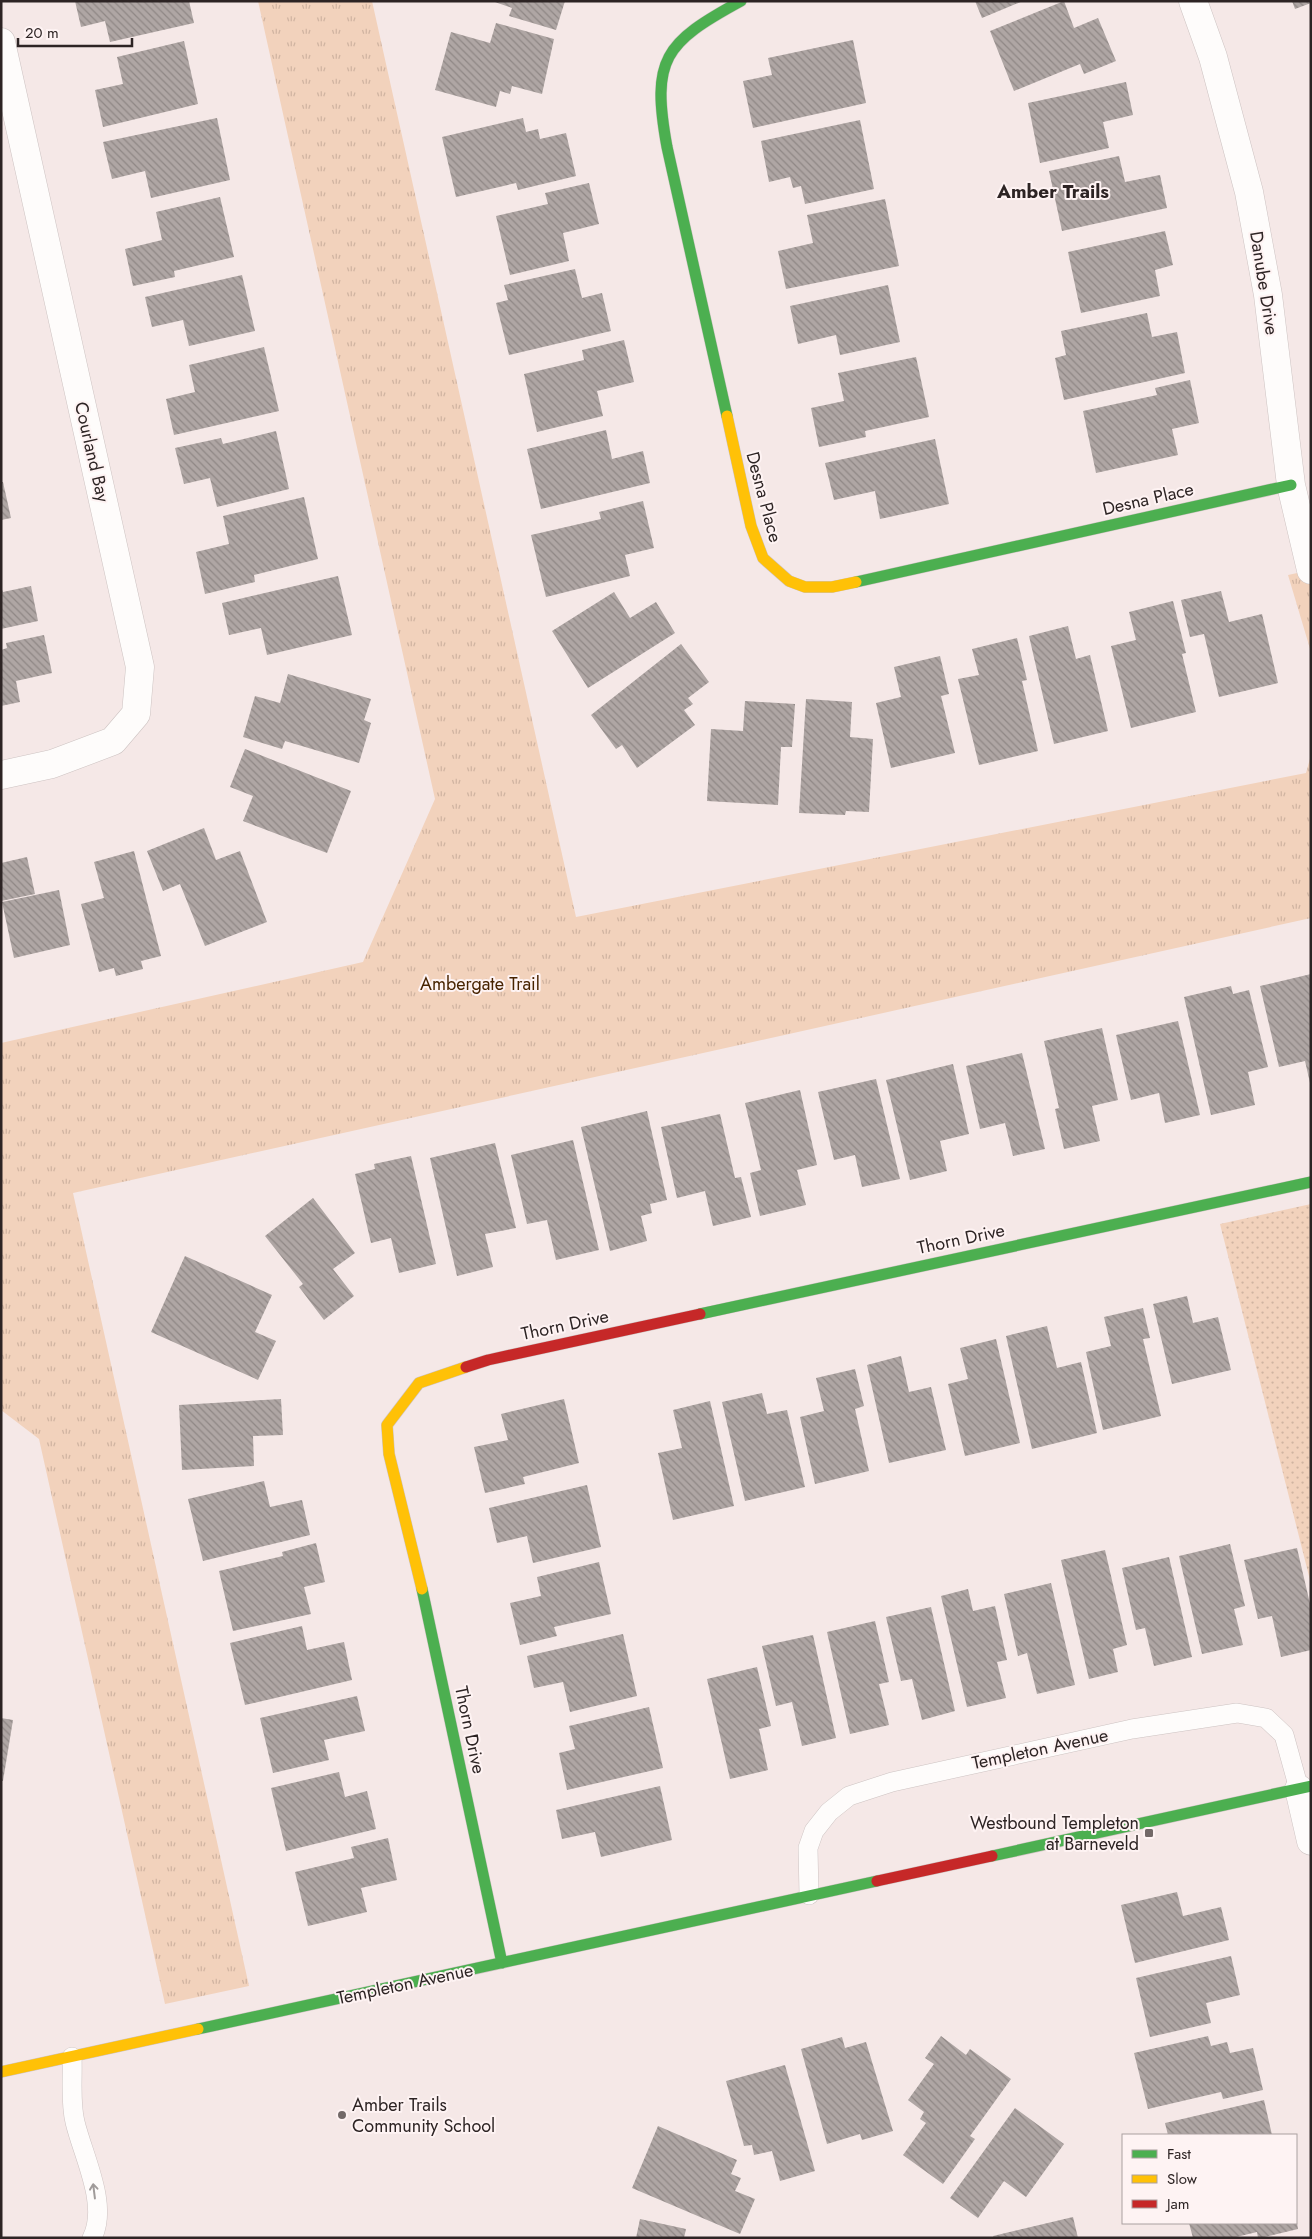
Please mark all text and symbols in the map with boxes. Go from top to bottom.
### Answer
scale bar [18,15,131,47]
text: 20 m [25,22,59,44]
district label: Amber Trails [996,178,1109,205]
street label: Danube Drive [1243,229,1285,337]
street label: Courland Bay [68,399,116,505]
street label: Desna Place [739,449,789,545]
street label: Desna Place [1100,476,1196,522]
park label: Ambergate Trail [420,971,540,997]
street label: Thorn Drive [915,1217,1007,1261]
street label: Thorn Drive [519,1303,611,1347]
street label: Thorn Drive [448,1684,492,1776]
street label: Templeton Avenue [969,1722,1111,1776]
place label: Westbound Templeton at Barneveld [970,1810,1139,1857]
marker: Westbound Templeton at Barneveld [1143,1827,1155,1839]
street label: Templeton Avenue [334,1957,476,2011]
place label: Amber Trails Community School [352,2092,495,2139]
marker: Amber Trails Community School [336,2109,348,2121]
legend [1122,2134,1297,2224]
text: Fast [1167,2143,1191,2165]
text: Slow [1167,2168,1198,2190]
one-way arrow [89,2183,99,2199]
text: Jam [1165,2193,1190,2215]

